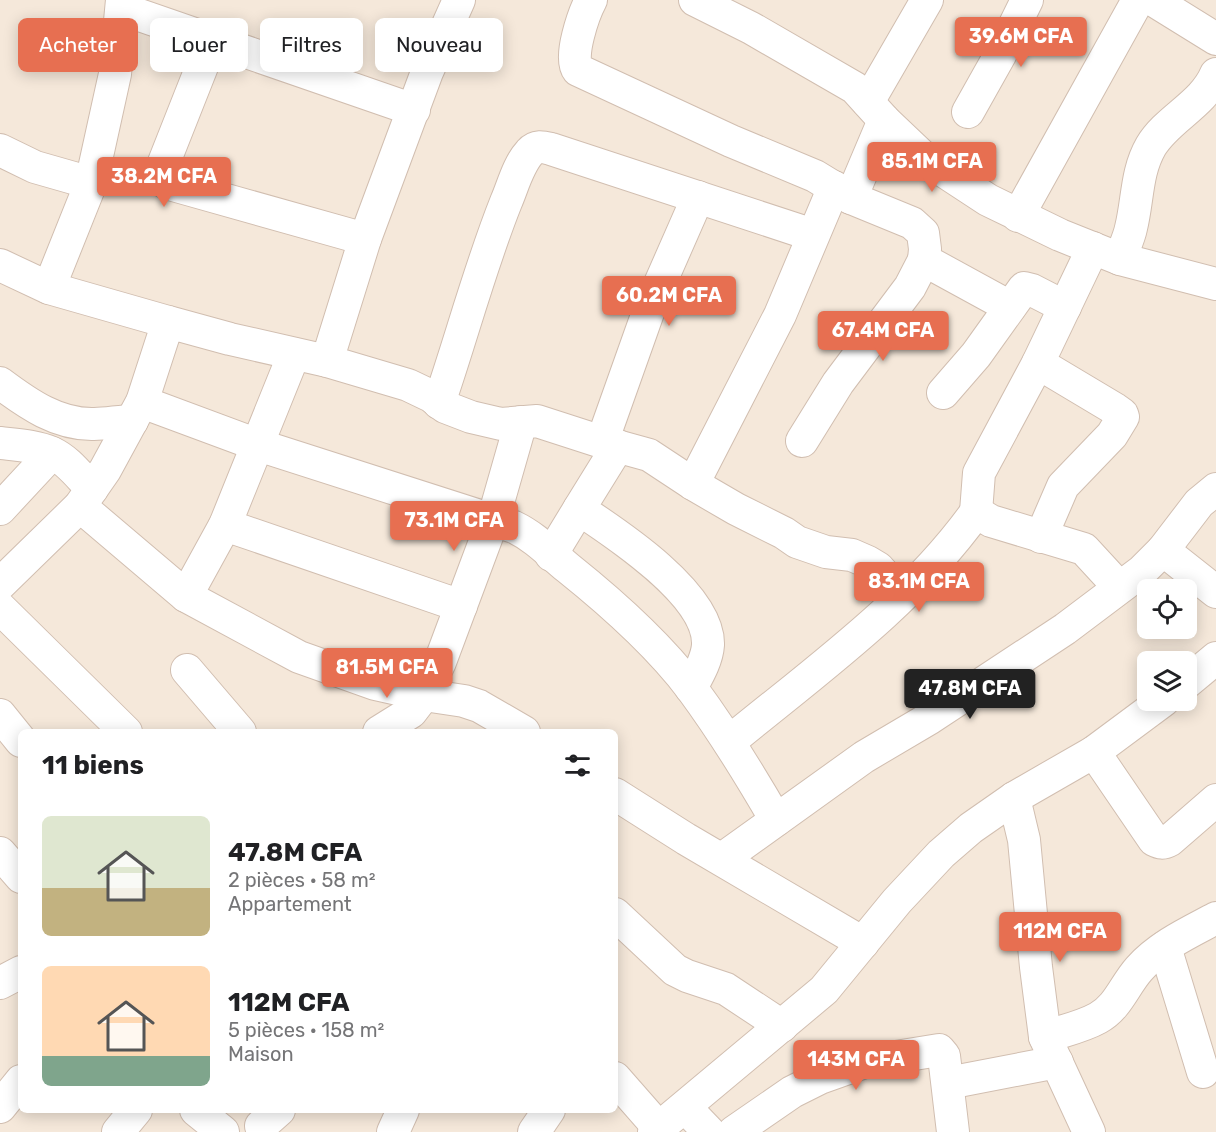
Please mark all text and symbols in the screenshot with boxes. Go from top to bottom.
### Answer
pin: 39.6M CFA [952,17,1090,68]
chip: Acheter [18,18,138,72]
chip: Louer [150,18,248,72]
chip: Filtres [260,18,363,72]
chip: Nouveau [375,18,503,72]
text: 39.6M CFA [969,24,1073,48]
pin: 85.1M CFA [863,142,1001,193]
text: 85.1M CFA [881,149,983,173]
pin: 38.2M CFA [95,157,233,208]
text: 38.2M CFA [111,164,217,188]
pin: 60.2M CFA [600,276,738,327]
text: 60.2M CFA [616,283,722,307]
pin: 67.4M CFA [814,311,952,362]
text: 67.4M CFA [832,318,934,342]
pin: 73.1M CFA [385,501,523,552]
text: 73.1M CFA [404,508,504,532]
pin: 83.1M CFA [850,562,988,613]
text: 83.1M CFA [868,569,970,593]
map controls [1137,579,1197,711]
button: locate [1137,579,1197,639]
pin: 81.5M CFA [318,648,456,699]
button: layers [1137,651,1197,711]
text: 81.5M CFA [336,655,438,679]
pin: 47.8M CFA [901,669,1039,720]
text: 47.8M CFA [918,676,1022,700]
icon: filters [561,749,594,782]
text: 11 biens [42,750,144,781]
text: 47.8M CFA [228,837,362,868]
icon: home [90,840,162,912]
text: 2 pièces · 58 m² [228,868,376,892]
text: Appartement [228,892,352,916]
pin: 112M CFA [998,912,1122,963]
text: 112M CFA [1013,919,1107,943]
text: 112M CFA [228,987,350,1018]
icon: home [90,990,162,1062]
text: 5 pièces · 158 m² [228,1018,384,1042]
pin: 143M CFA [794,1040,918,1091]
text: Maison [228,1042,294,1066]
text: 143M CFA [807,1047,905,1071]

